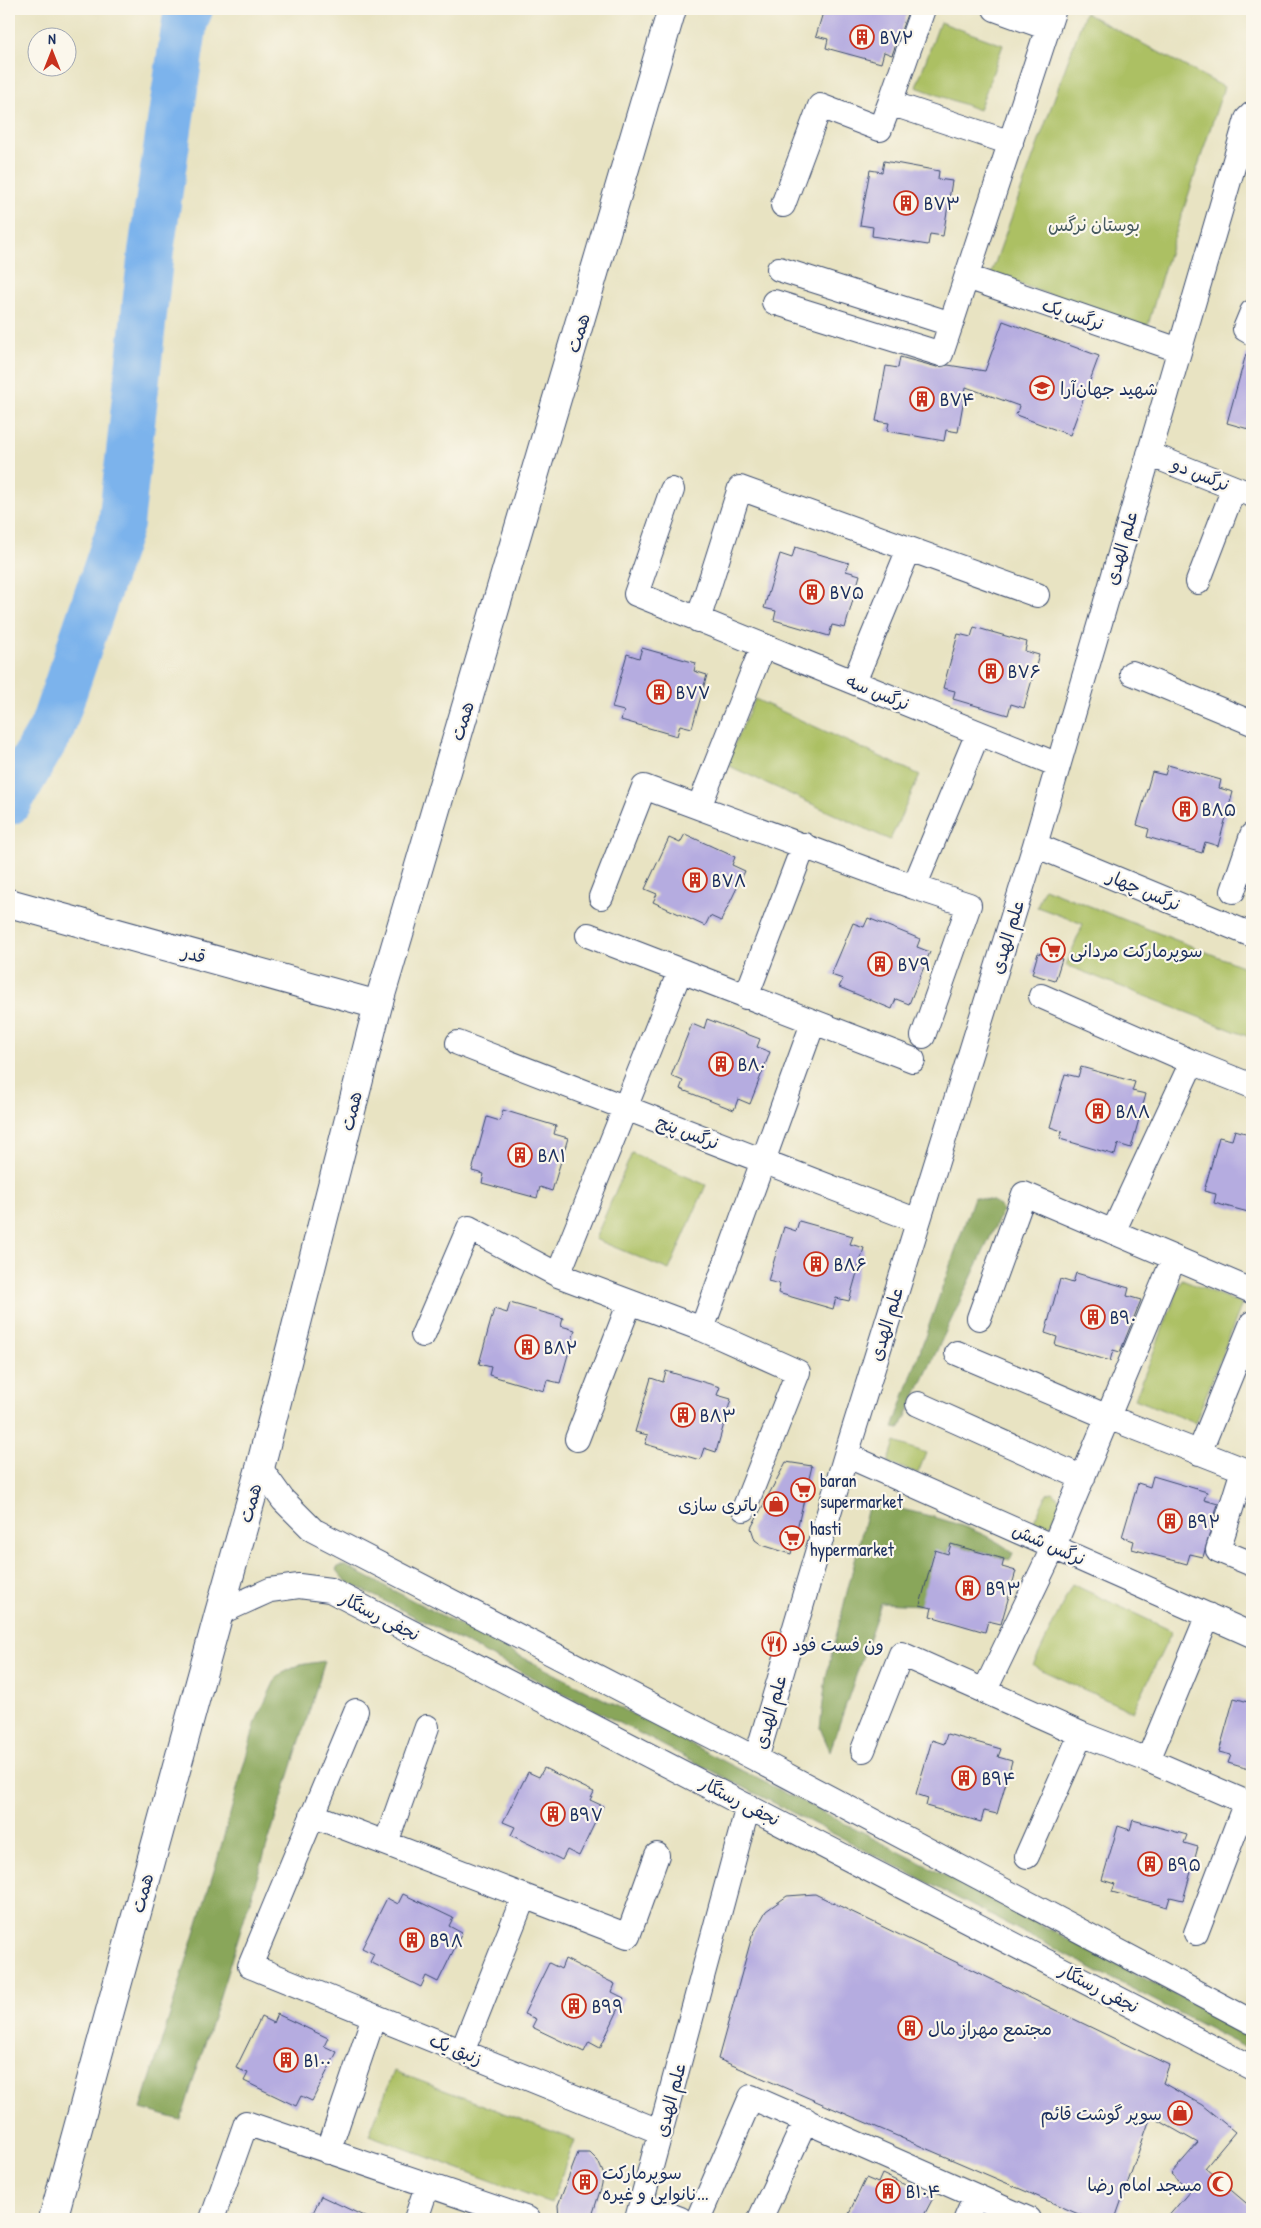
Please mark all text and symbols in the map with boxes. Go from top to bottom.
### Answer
building icon: B۷۲ [849,24,875,50]
place label: B۷۲ [880,25,914,50]
north arrow [28,28,78,78]
text: N [48,29,56,48]
building icon: B۷۳ [893,190,919,216]
place label: B۷۳ [924,191,961,216]
park label: بوستان نرگس [1048,212,1140,237]
street label: نرگس یک [1039,292,1107,336]
street label: همت [560,310,596,356]
school or university icon: شهید جهان‌آرا [1029,375,1055,401]
place label: شهید جهان‌آرا [1060,376,1158,401]
building icon: B۷۴ [909,386,935,412]
place label: B۷۴ [940,387,975,412]
street label: نرگس دو [1167,450,1233,497]
street label: علم الهدی [1099,508,1145,588]
building icon: B۷۵ [799,579,825,605]
place label: B۷۵ [830,580,864,605]
building icon: B۷۶ [978,658,1004,684]
place label: B۷۶ [1008,659,1041,684]
street label: نرگس سه [843,668,913,716]
building icon: B۷۷ [646,679,672,705]
place label: B۷۷ [676,680,711,705]
street label: همت [444,698,480,744]
building icon: B۸۵ [1172,796,1198,822]
place label: B۸۵ [1202,797,1236,822]
street label: نرگس چهار [1102,863,1184,917]
building icon: B۷۸ [682,867,708,893]
place label: B۷۸ [712,868,746,893]
street label: علم الهدی [984,897,1032,978]
supermarket icon: سوپرمارکت مردانی [1040,937,1066,963]
street label: قدر [177,938,209,969]
place label: سوپرمارکت مردانی [1070,938,1203,963]
building icon: B۷۹ [867,951,893,977]
place label: B۷۹ [898,952,931,977]
building icon: B۸۰ [708,1051,734,1077]
place label: B۸۰ [738,1052,766,1077]
street label: همت [334,1089,368,1133]
building icon: B۸۸ [1085,1098,1111,1124]
place label: B۸۸ [1116,1099,1150,1124]
street label: نرگس پنج [653,1109,723,1155]
building icon: B۸۱ [507,1142,533,1168]
place label: B۸۱ [538,1143,566,1168]
building icon: B۸۶ [803,1251,829,1277]
place label: B۸۶ [834,1252,867,1277]
street label: علم الهدی [863,1284,911,1365]
building icon: B۹۰ [1080,1304,1106,1330]
place label: B۹۰ [1110,1305,1136,1330]
building icon: B۸۲ [514,1334,540,1360]
place label: B۸۲ [544,1335,578,1360]
building icon: B۸۳ [670,1402,696,1428]
place label: B۸۳ [700,1403,736,1428]
place label: baran supermarket [820,1468,904,1514]
supermarket icon: baran supermarket [790,1477,816,1503]
street label: همت [232,1480,268,1526]
shop icon: باتری سازی [763,1491,789,1517]
place label: باتری سازی [678,1492,758,1517]
building icon: B۹۲ [1157,1508,1183,1534]
place label: B۹۲ [1188,1509,1221,1534]
place label: hasti hypermarket [810,1516,895,1562]
street label: نرگس شش [1009,1517,1089,1571]
supermarket icon: hasti hypermarket [779,1525,805,1551]
building icon: B۹۳ [955,1575,981,1601]
place label: B۹۳ [986,1576,1021,1601]
street label: نجفی رستگار [335,1585,424,1647]
restaurant icon: ون فست فود [761,1631,787,1657]
place label: ون فست فود [792,1632,884,1657]
street label: علم الهدی [748,1672,794,1752]
building icon: B۹۴ [951,1765,977,1791]
place label: B۹۴ [982,1766,1016,1791]
street label: نجفی رستگار [695,1770,784,1832]
building icon: B۹۷ [540,1801,566,1827]
place label: B۹۷ [570,1802,603,1827]
building icon: B۹۵ [1137,1851,1163,1877]
place label: B۹۵ [1168,1852,1201,1877]
street label: همت [125,1870,159,1916]
building icon: B۹۸ [399,1927,425,1953]
place label: B۹۸ [430,1928,463,1953]
street label: نجفی رستگار [1054,1957,1143,2019]
building icon: B۹۹ [561,1993,587,2019]
place label: B۹۹ [592,1994,624,2019]
building icon: مجتمع مهراز مال [897,2015,923,2041]
place label: مجتمع مهراز مال [928,2016,1052,2042]
street label: زنبق یک [426,2027,486,2071]
building icon: B۱۰۰ [273,2047,299,2073]
place label: B۱۰۰ [304,2048,331,2073]
street label: علم الهدی [648,2060,694,2140]
shop icon: سوپر گوشت قائم [1167,2100,1193,2126]
place label: سوپر گوشت قائم [1040,2101,1162,2128]
place label: سوپرمارکت نانوایی و غیره... [602,2160,709,2206]
building icon: سوپرمارکت نانوایی و غیره... [572,2169,598,2195]
mosque icon: مسجد امام رضا [1207,2171,1233,2197]
place label: مسجد امام رضا [1087,2172,1202,2199]
building icon: B۱۰۴ [875,2178,901,2204]
place label: B۱۰۴ [906,2179,941,2204]

